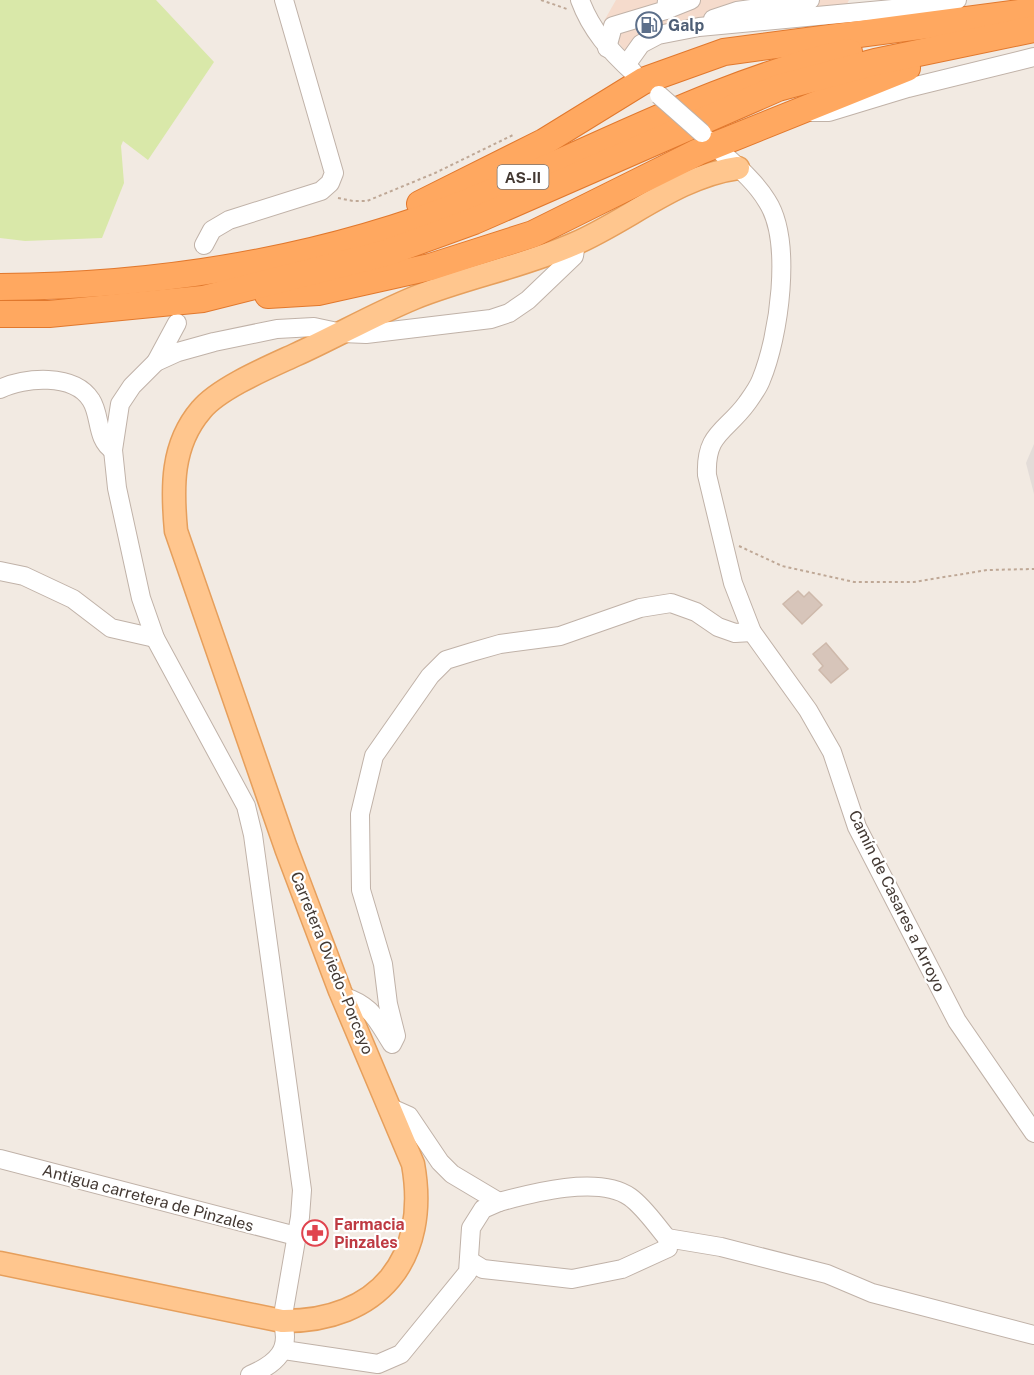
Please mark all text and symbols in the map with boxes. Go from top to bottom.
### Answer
fuel station icon: Galp [634,10,664,40]
place label: Galp [668,16,704,35]
road number: AS-II [498,165,548,189]
street label: Camín de Casares a Arroyo [845,807,949,995]
street label: Carretera Oviedo - Porceyo [287,869,377,1057]
street label: Antigua carretera de Pinzales [40,1161,256,1235]
place label: Farmacia Pinzales [334,1215,405,1252]
pharmacy icon: Farmacia Pinzales [300,1218,330,1248]

